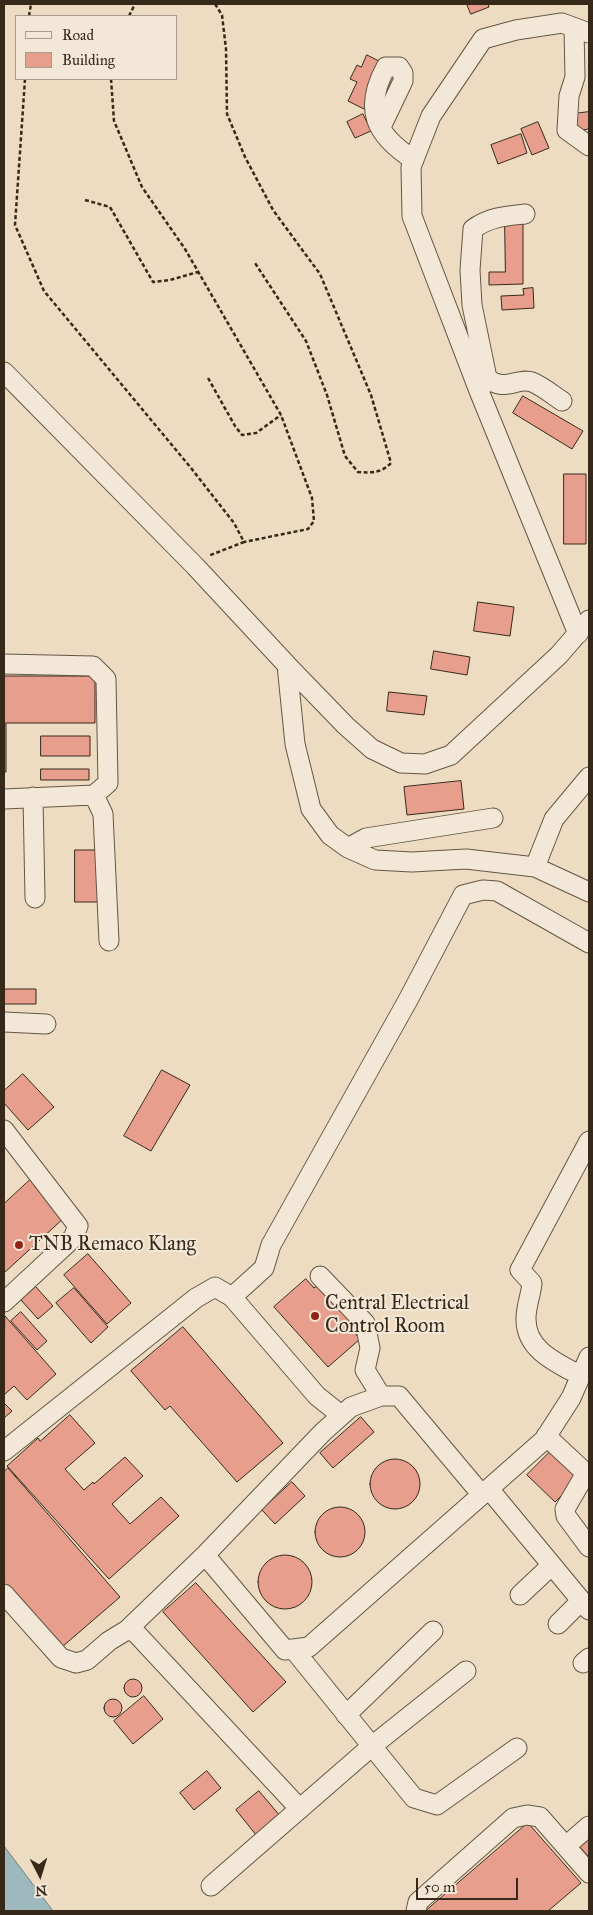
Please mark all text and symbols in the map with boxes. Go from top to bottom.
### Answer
legend [15,15,178,80]
text: Road [62,26,94,44]
text: Building [62,51,115,69]
place label: TNB Remaco Klang [29,1233,196,1257]
marker: TNB Remaco Klang [13,1239,25,1251]
place label: Central Electrical Control Room [325,1292,469,1339]
marker: Central Electrical Control Room [309,1310,321,1322]
north arrow [15,1850,65,1900]
scale bar [418,1868,520,1900]
text: 50 m [424,1878,456,1896]
text: N [35,1881,48,1899]

